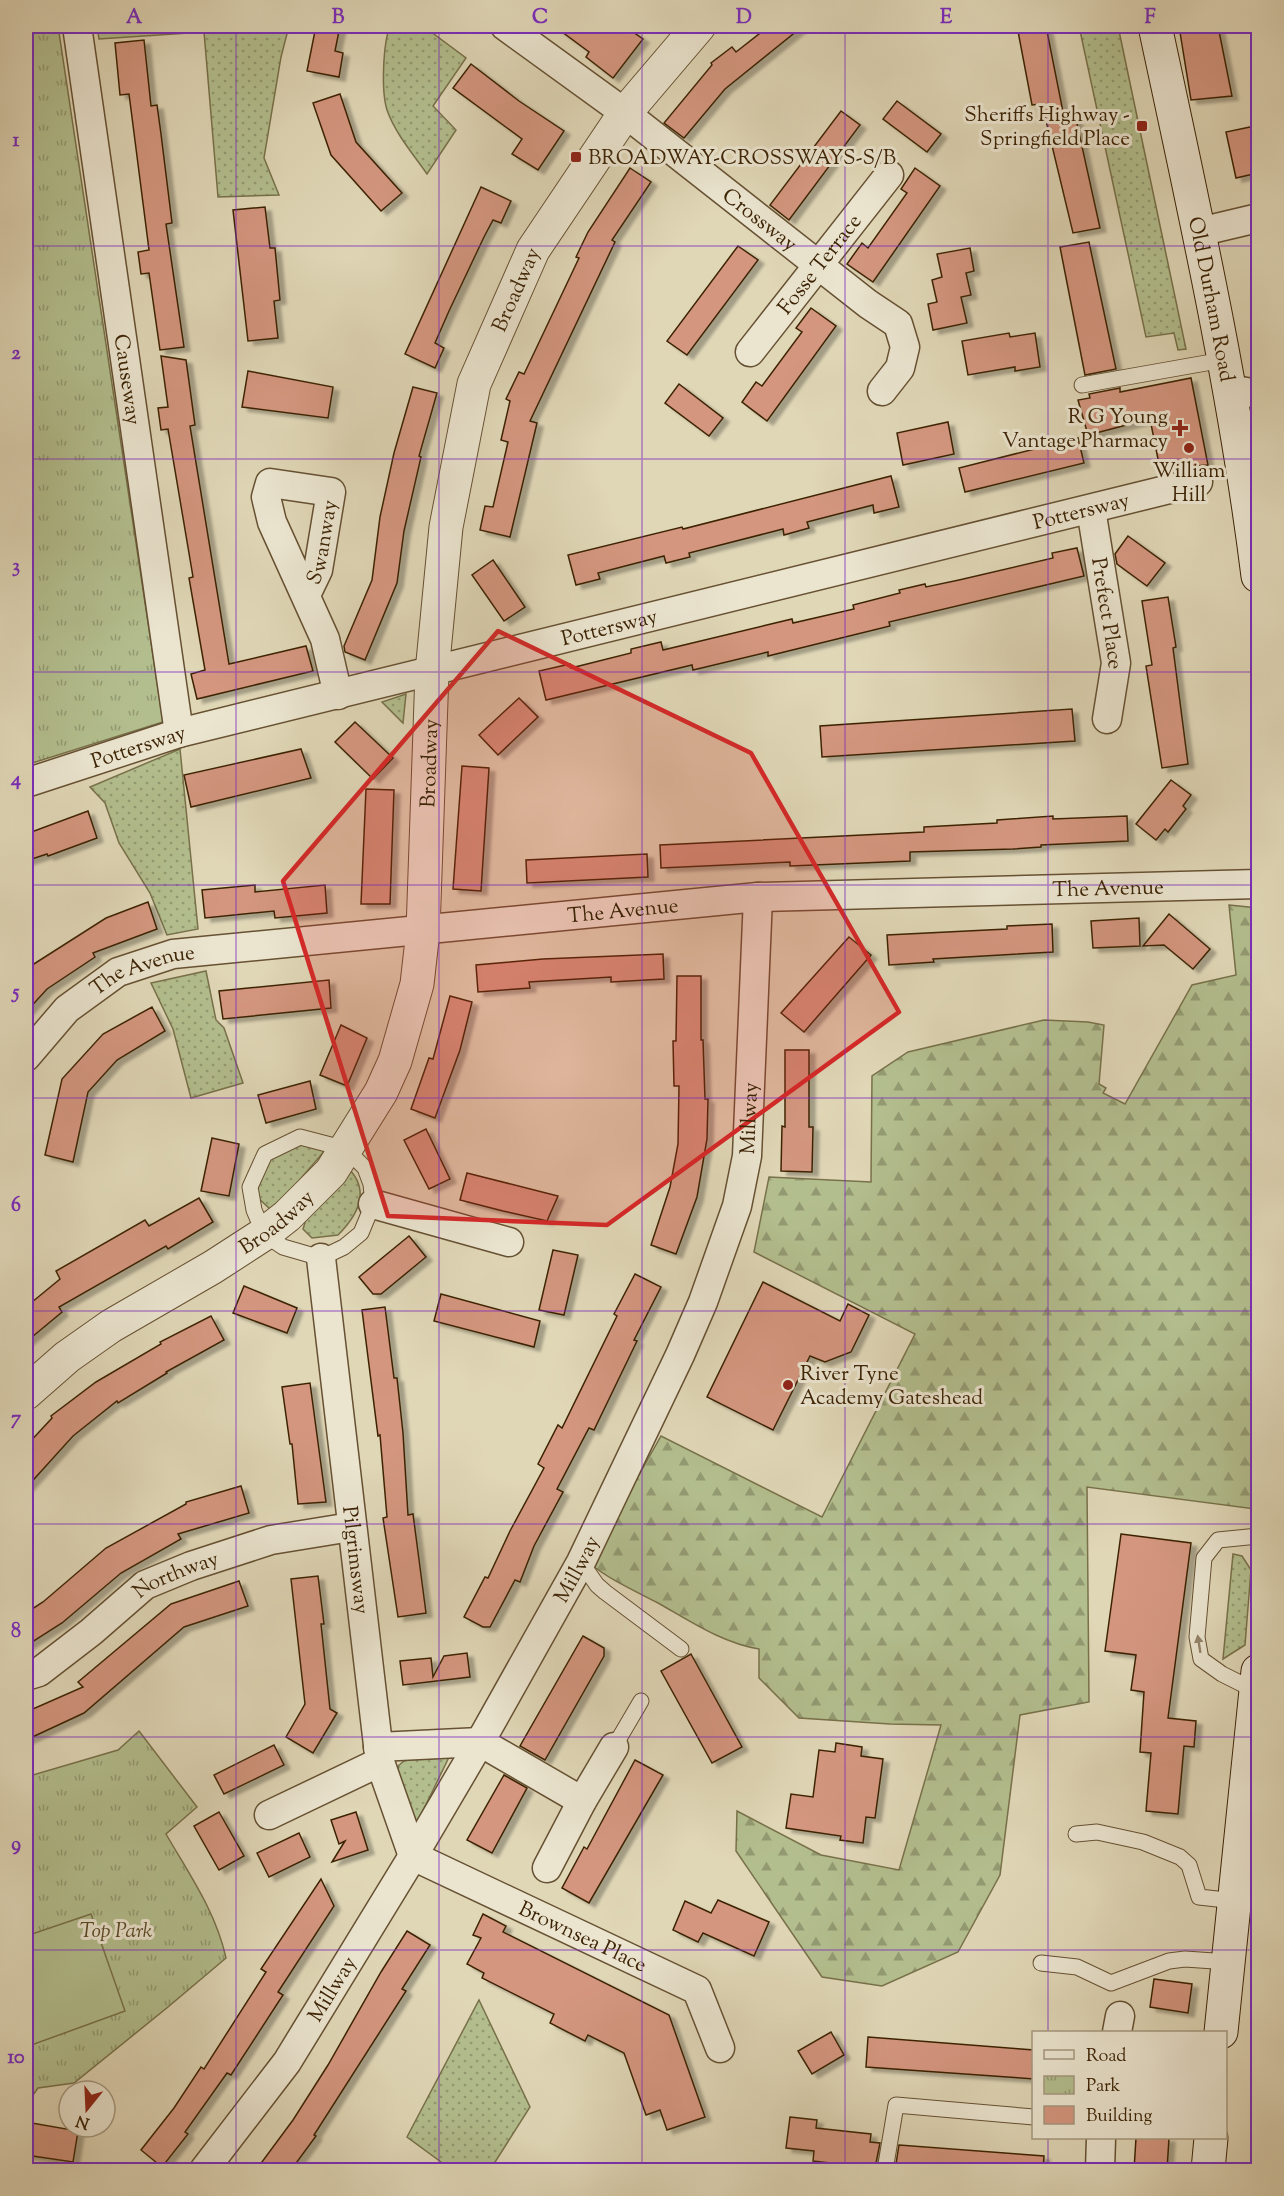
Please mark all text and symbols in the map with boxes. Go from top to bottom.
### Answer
text: A [126,4,143,33]
text: B [332,4,345,33]
text: C [532,4,548,33]
text: D [736,4,752,33]
text: E [940,4,953,33]
text: F [1144,4,1156,33]
place label: Sheriffs Highway - Springfield Place [964,101,1130,155]
marker: Sheriffs Highway - Springfield Place [1135,119,1149,133]
text: 1 [13,127,20,156]
place label: BROADWAY-CROSSWAYS-S/B [588,144,896,174]
marker: BROADWAY-CROSSWAYS-S/B [569,150,583,164]
street label: Crossway [715,182,803,260]
street label: Fosse Terrace [772,208,870,322]
street label: Old Durham Road [1179,214,1241,385]
street label: Broadway [486,243,549,337]
street label: Causeway [105,332,147,428]
text: 2 [11,340,21,369]
place label: R G Young Vantage Pharmacy [1002,403,1169,457]
marker: R G Young Vantage Pharmacy [1173,421,1187,435]
marker: William Hill [1182,441,1196,455]
place label: William Hill [1153,457,1225,511]
street label: Pottersway [1030,486,1133,539]
street label: Swanway [300,497,347,590]
text: 3 [12,553,20,582]
street label: Prefect Place [1082,556,1129,672]
street label: Pottersway [558,603,661,655]
street label: Broadway [414,718,447,808]
street label: Pottersway [87,719,190,778]
text: 4 [10,766,21,795]
street label: The Avenue [1052,873,1164,906]
street label: The Avenue [566,892,680,932]
street label: The Avenue [85,939,196,1004]
text: 5 [11,979,20,1008]
street label: Millway [734,1081,767,1155]
street label: Broadway [234,1183,322,1263]
text: 6 [11,1192,21,1221]
place label: River Tyne Academy Gateshead [800,1360,983,1414]
marker: River Tyne Academy Gateshead [781,1378,795,1392]
text: 7 [11,1405,22,1434]
street label: Pilgrimsway [333,1505,376,1616]
street label: Millway [548,1531,609,1609]
street label: Northway [127,1545,223,1606]
text: 8 [11,1618,21,1647]
one-way arrow [1194,1634,1203,1653]
text: 9 [11,1831,21,1860]
street label: Brownsea Place [513,1895,651,1981]
park label: Top Park [80,1917,153,1947]
street label: Millway [302,1951,365,2029]
legend [1032,2031,1227,2139]
text: 10 [7,2044,25,2073]
text: Road [1086,2044,1126,2070]
text: Park [1086,2074,1121,2100]
north arrow [57,2079,117,2139]
text: Building [1086,2104,1152,2130]
text: N [73,2108,93,2134]

